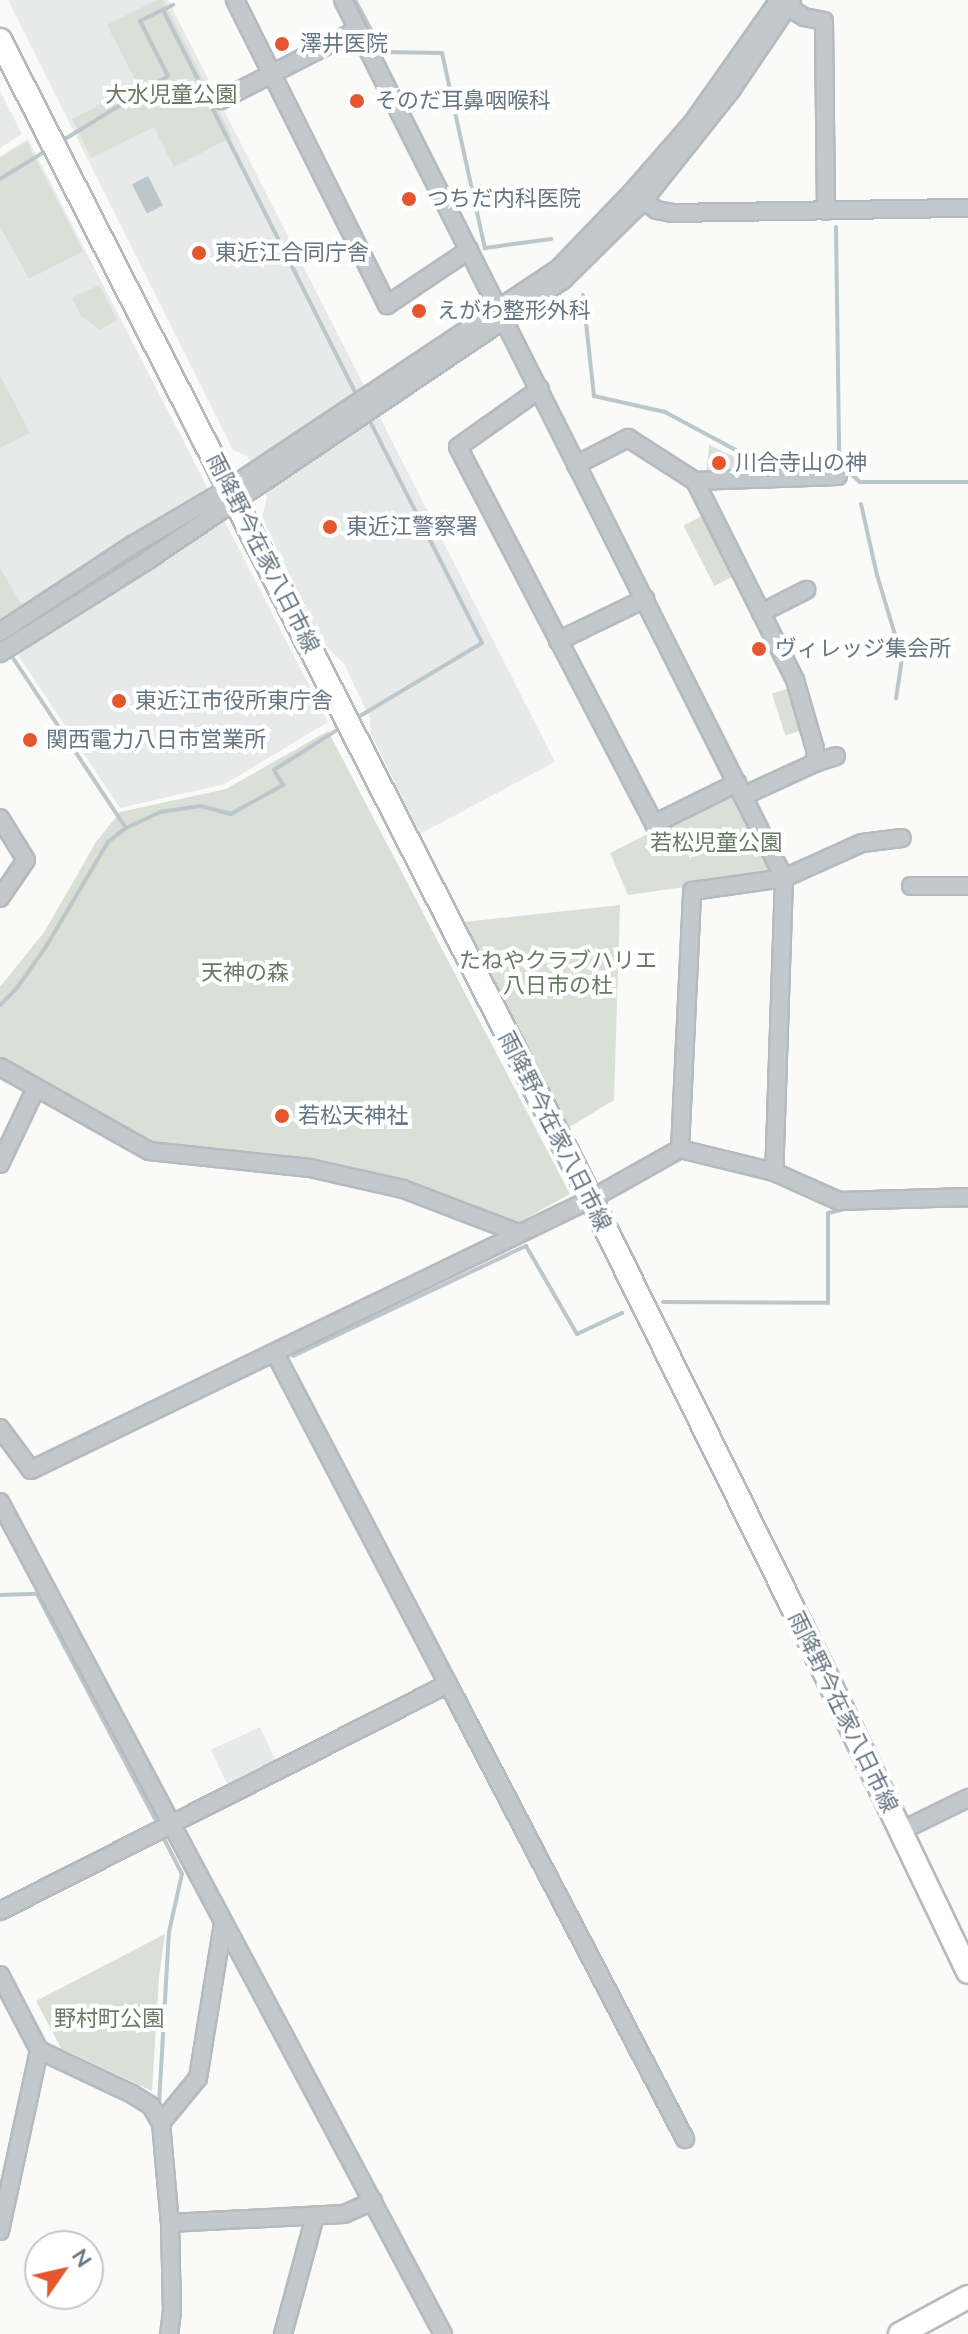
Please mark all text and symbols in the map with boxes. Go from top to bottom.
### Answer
place label: 澤井医院 [300,31,388,57]
marker: 澤井医院 [271,33,293,55]
park label: 大水児童公園 [105,82,237,108]
place label: そのだ耳鼻咽喉科 [375,88,551,114]
marker: そのだ耳鼻咽喉科 [346,90,368,112]
place label: つちだ内科医院 [427,186,581,212]
marker: つちだ内科医院 [398,188,420,210]
place label: 東近江合同庁舎 [215,240,369,266]
marker: 東近江合同庁舎 [190,244,208,262]
place label: えがわ整形外科 [437,298,591,324]
marker: えがわ整形外科 [408,300,430,322]
street label: 雨降野今在家八日市線 [201,449,325,657]
place label: 川合寺山の神 [735,450,867,476]
marker: 川合寺山の神 [710,454,728,472]
place label: 東近江警察署 [346,514,478,540]
marker: 東近江警察署 [321,518,339,536]
place label: ヴィレッジ集会所 [775,636,951,662]
marker: ヴィレッジ集会所 [750,640,768,658]
place label: 東近江市役所東庁舎 [135,688,333,714]
marker: 東近江市役所東庁舎 [110,692,128,710]
place label: 関西電力八日市営業所 [46,727,266,753]
marker: 関西電力八日市営業所 [21,731,39,749]
park label: 若松児童公園 [650,830,782,856]
park label: たねやクラブハリエ 八日市の杜 [459,947,657,998]
park label: 天神の森 [201,960,289,986]
street label: 雨降野今在家八日市線 [493,1027,617,1235]
place label: 若松天神社 [298,1103,408,1129]
marker: 若松天神社 [273,1107,291,1125]
street label: 雨降野今在家八日市線 [783,1607,903,1817]
park label: 野村町公園 [54,2006,164,2032]
north arrow [24,2230,104,2310]
text: N [66,2243,98,2272]

